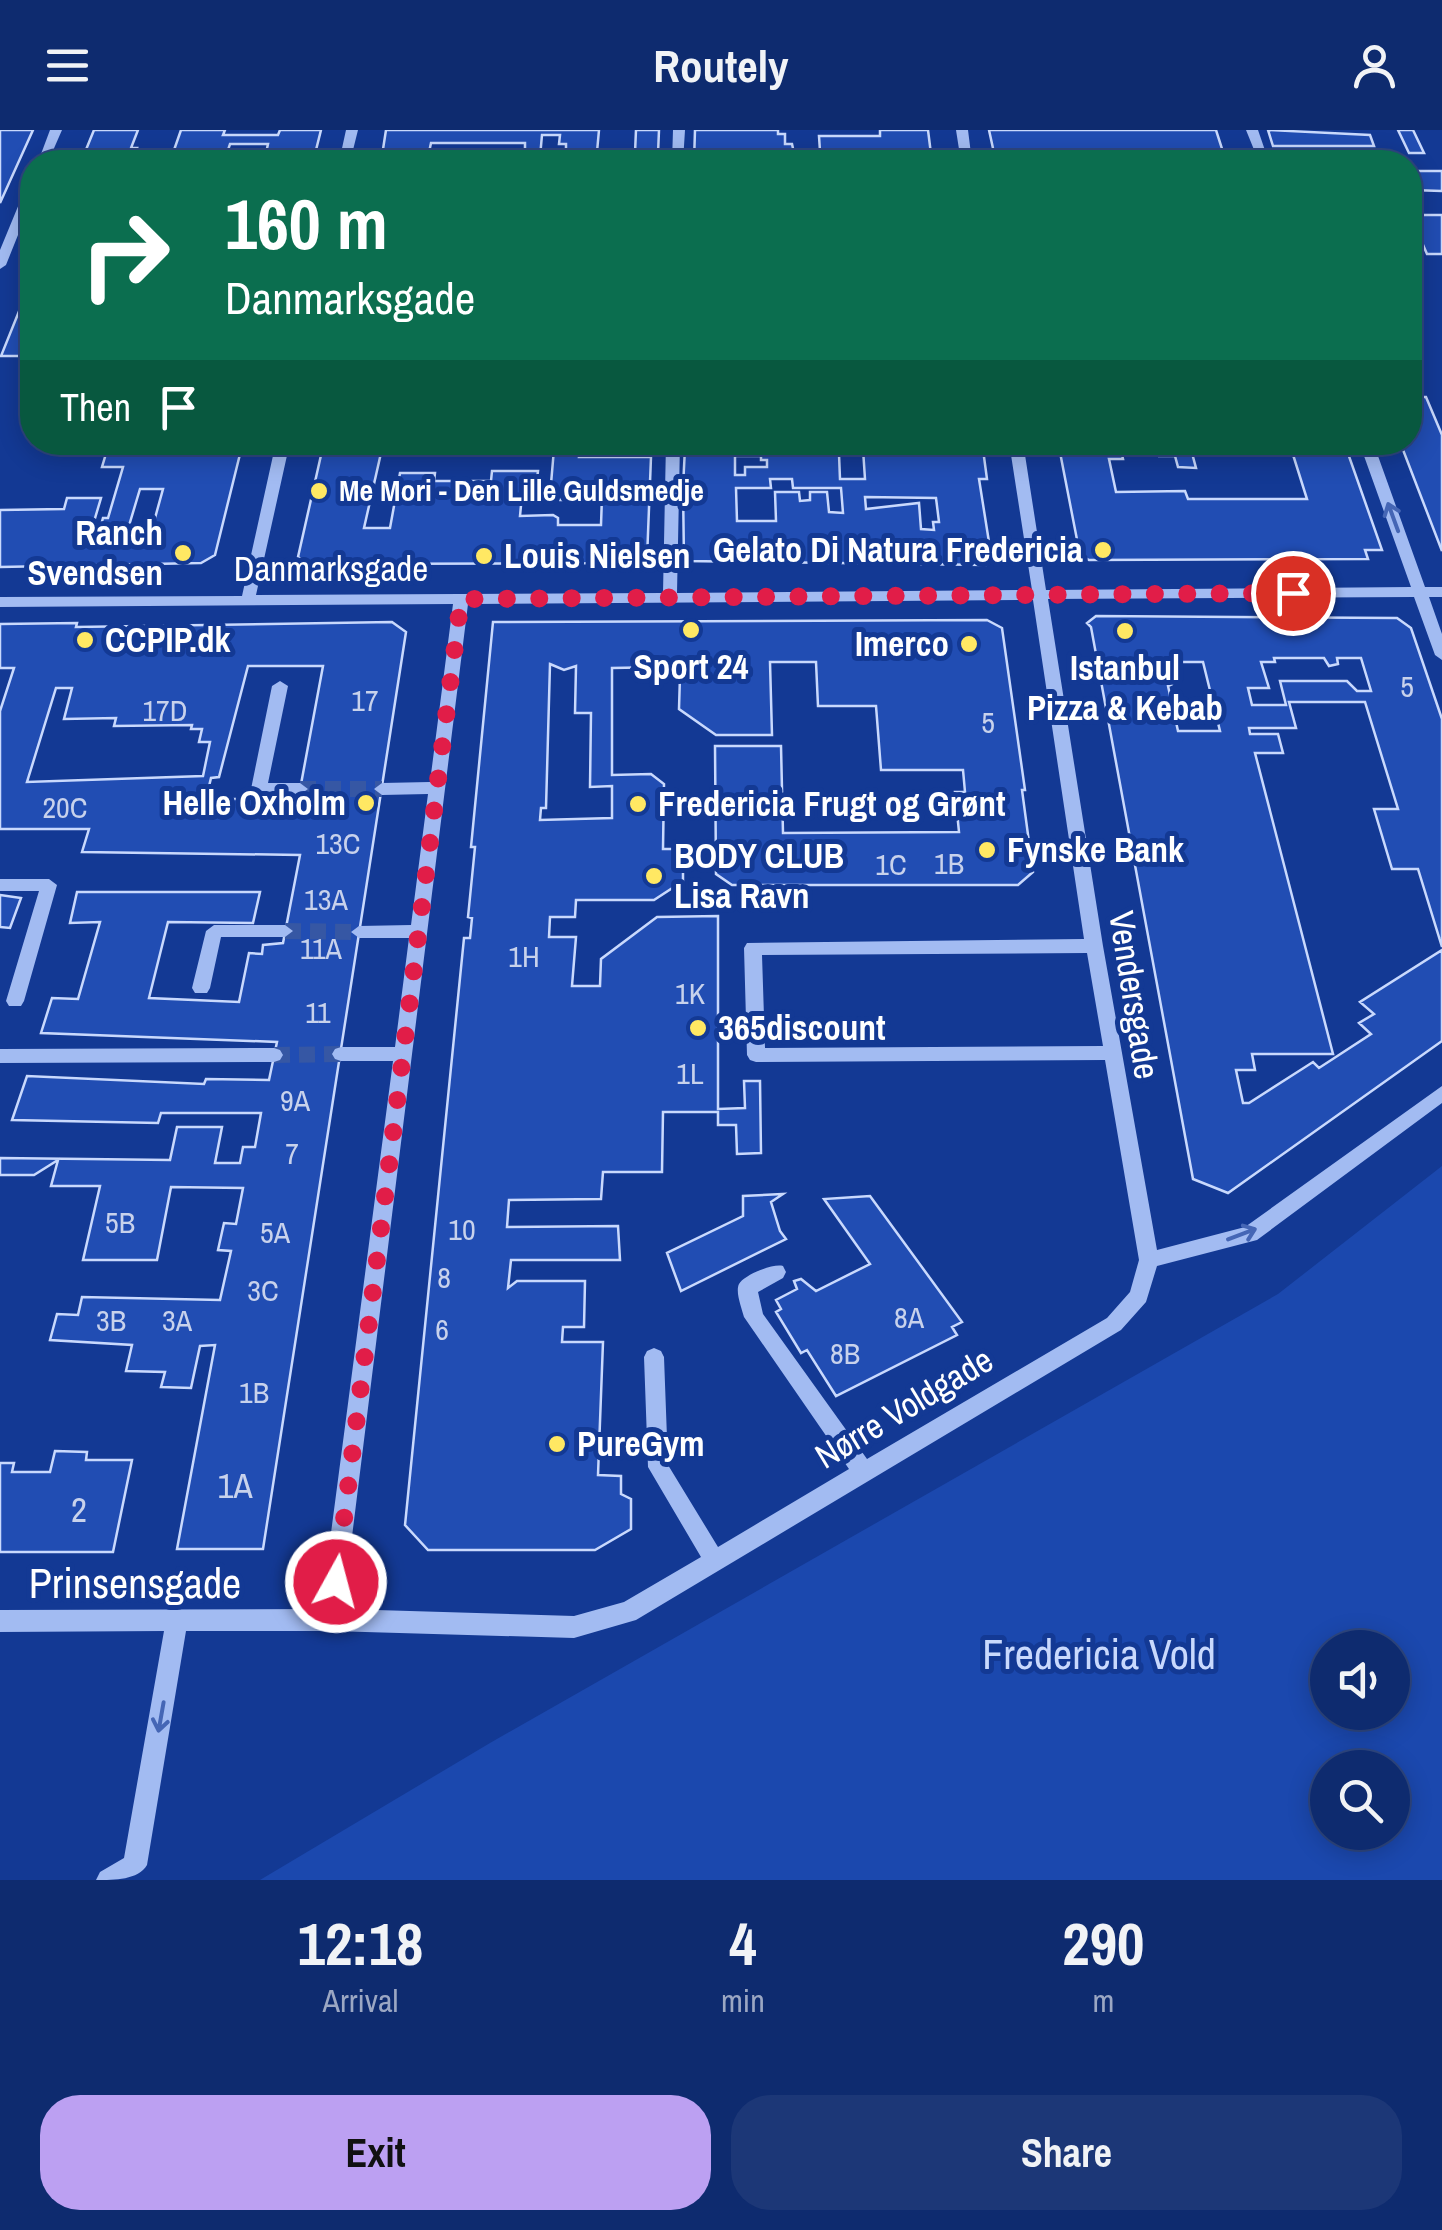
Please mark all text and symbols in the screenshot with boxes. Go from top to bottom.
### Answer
text: Routely [653,35,789,96]
icon: menu [40,38,95,93]
icon: person [1347,38,1402,93]
text: 160 m [225,177,388,271]
icon: right [60,190,190,320]
text: Danmarksgade [225,267,475,328]
icon: arrive [151,380,206,435]
text: Then [60,382,131,433]
place label: Me Mori - Den Lille Guldsmedje [339,470,704,510]
marker: Me Mori - Den Lille Guldsmedje [308,480,330,502]
one-way arrow [1383,503,1401,534]
place label: Ranch Svendsen [27,509,163,596]
place label: Gelato Di Natura Fredericia [713,526,1083,573]
place label: Louis Nielsen [504,532,691,579]
marker: Gelato Di Natura Fredericia [1092,539,1114,561]
marker: Ranch Svendsen [172,542,194,564]
street label: Danmarksgade [234,545,428,592]
marker: Louis Nielsen [473,545,495,567]
pin [1251,551,1336,636]
icon: arrive [1266,566,1321,621]
place label: CCPIP.dk [105,616,231,663]
marker: Sport 24 [680,619,702,641]
place label: Imerco [855,620,949,667]
marker: Istanbul Pizza & Kebab [1114,620,1136,642]
marker: CCPIP.dk [74,629,96,651]
marker: Imerco [958,633,980,655]
place label: Sport 24 [634,643,748,690]
place label: Istanbul Pizza & Kebab [1027,644,1223,731]
house number: 5 [1400,666,1414,706]
house number: 17 [351,680,379,720]
house number: 17D [142,690,188,730]
house number: 5 [981,702,995,742]
place label: Helle Oxholm [163,779,346,826]
place label: Fredericia Frugt og Grønt [658,780,1006,827]
house number: 20C [42,787,88,827]
marker: Helle Oxholm [355,792,377,814]
marker: Fredericia Frugt og Grønt [627,793,649,815]
house number: 13C [315,823,361,863]
place label: Fynske Bank [1007,826,1184,873]
place label: BODY CLUB Lisa Ravn [674,832,844,919]
marker: Fynske Bank [976,839,998,861]
house number: 1B [934,843,964,883]
house number: 1C [875,844,907,884]
marker: BODY CLUB Lisa Ravn [643,865,665,887]
house number: 13A [304,879,348,919]
street label: Vendersgade [1098,908,1171,1082]
house number: 11A [300,928,343,968]
house number: 1H [508,936,540,976]
house number: 1K [675,973,706,1013]
house number: 11 [305,992,331,1032]
place label: 365discount [718,1004,886,1051]
marker: 365discount [687,1017,709,1039]
house number: 1L [676,1053,704,1093]
house number: 9A [280,1080,311,1120]
house number: 7 [285,1133,299,1173]
house number: 5B [105,1202,135,1242]
house number: 10 [448,1209,476,1249]
house number: 5A [260,1212,291,1252]
one-way arrow [1226,1224,1257,1242]
house number: 8 [437,1257,451,1297]
house number: 3C [247,1270,279,1310]
house number: 8A [894,1297,925,1337]
house number: 3B [96,1300,126,1340]
house number: 3A [162,1300,193,1340]
house number: 6 [435,1309,449,1349]
house number: 8B [830,1333,860,1373]
street label: Nørre Voldgade [806,1336,1001,1479]
house number: 1B [239,1372,269,1412]
place label: PureGym [577,1420,705,1467]
marker: PureGym [546,1433,568,1455]
house number: 1A [217,1462,253,1509]
house number: 2 [71,1486,87,1533]
position arrow [284,1530,388,1634]
street label: Prinsensgade [29,1555,241,1611]
park label: Fredericia Vold [982,1626,1216,1682]
map controls [1310,1630,1410,1850]
button: sound [1310,1630,1410,1730]
one-way arrow [151,1700,170,1732]
button: search [1310,1750,1410,1850]
text: 12:18 [298,1903,423,1984]
text: 4 [729,1903,757,1984]
text: 290 [1062,1903,1144,1984]
text: Arrival [323,1979,398,2022]
text: min [721,1979,765,2022]
text: m [1092,1979,1114,2022]
button: Exit [40,2095,711,2210]
button: Share [731,2095,1402,2210]

